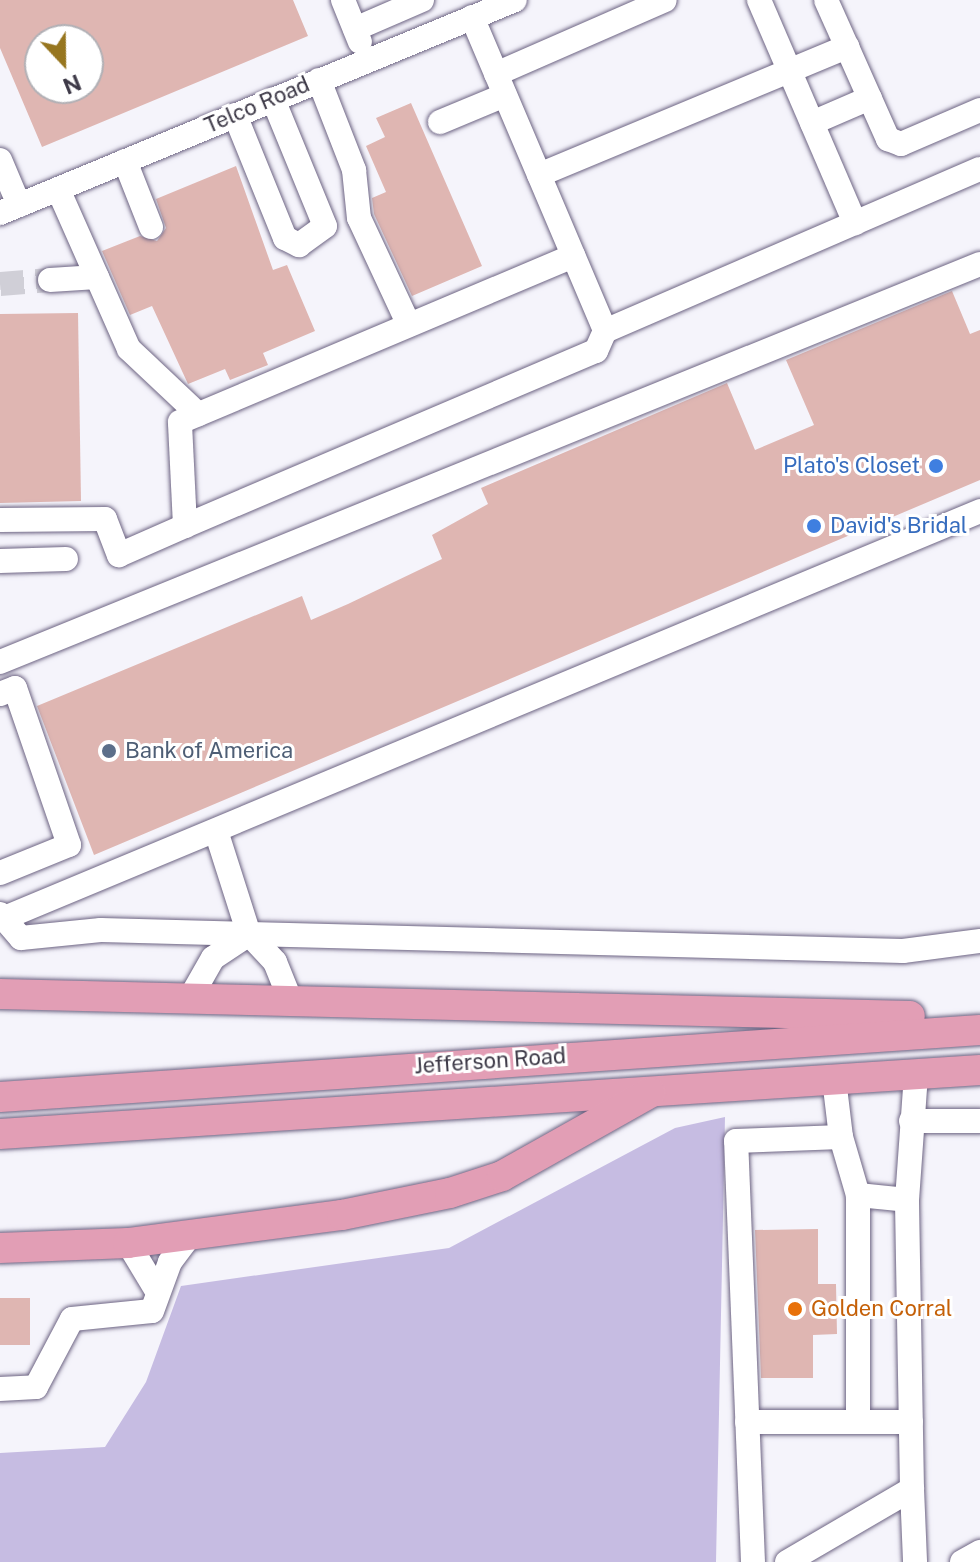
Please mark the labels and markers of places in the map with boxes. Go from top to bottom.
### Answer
place label: Plato's Closet [783,453,920,479]
marker: Plato's Closet [927,457,945,475]
place label: David's Bridal [830,513,968,539]
marker: David's Bridal [805,517,823,535]
place label: Bank of America [125,738,294,764]
marker: Bank of America [100,742,118,760]
place label: Golden Corral [811,1296,952,1322]
marker: Golden Corral [786,1300,804,1318]

